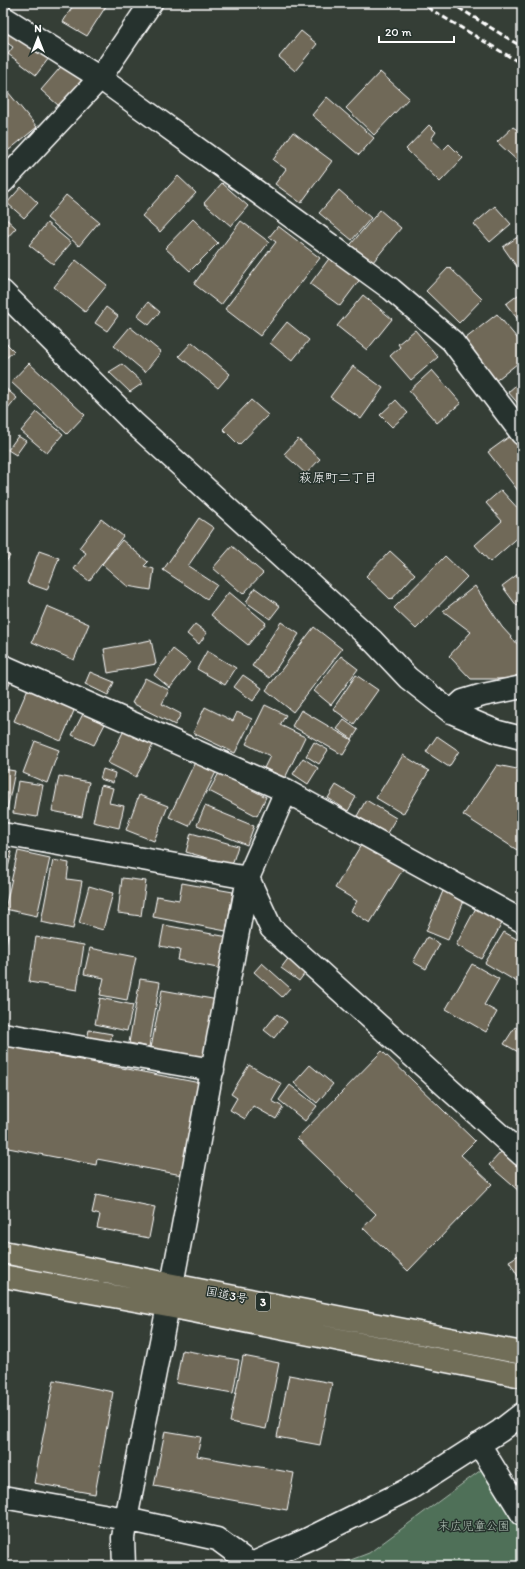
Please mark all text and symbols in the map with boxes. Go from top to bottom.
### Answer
north arrow [18,18,58,58]
scale bar [379,18,454,44]
text: N [34,22,42,35]
text: 20 m [385,25,412,39]
district label: 萩原町二丁目 [299,470,377,485]
street label: 国道3号 [205,1284,249,1306]
road number: 3 [256,1293,270,1311]
park label: 末広児童公園 [438,1519,510,1533]

